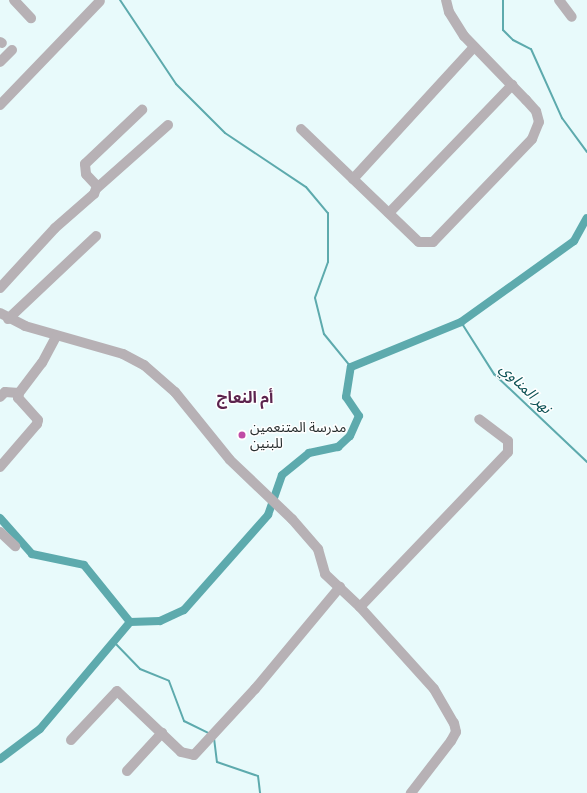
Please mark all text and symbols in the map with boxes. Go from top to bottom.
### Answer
water label: نهر المناوي [496,359,556,417]
district label: أم النعاج [217,387,273,407]
place label: مدرسة المتنعمين للبنين [250,419,346,452]
marker: مدرسة المتنعمين للبنين [237,430,247,440]

